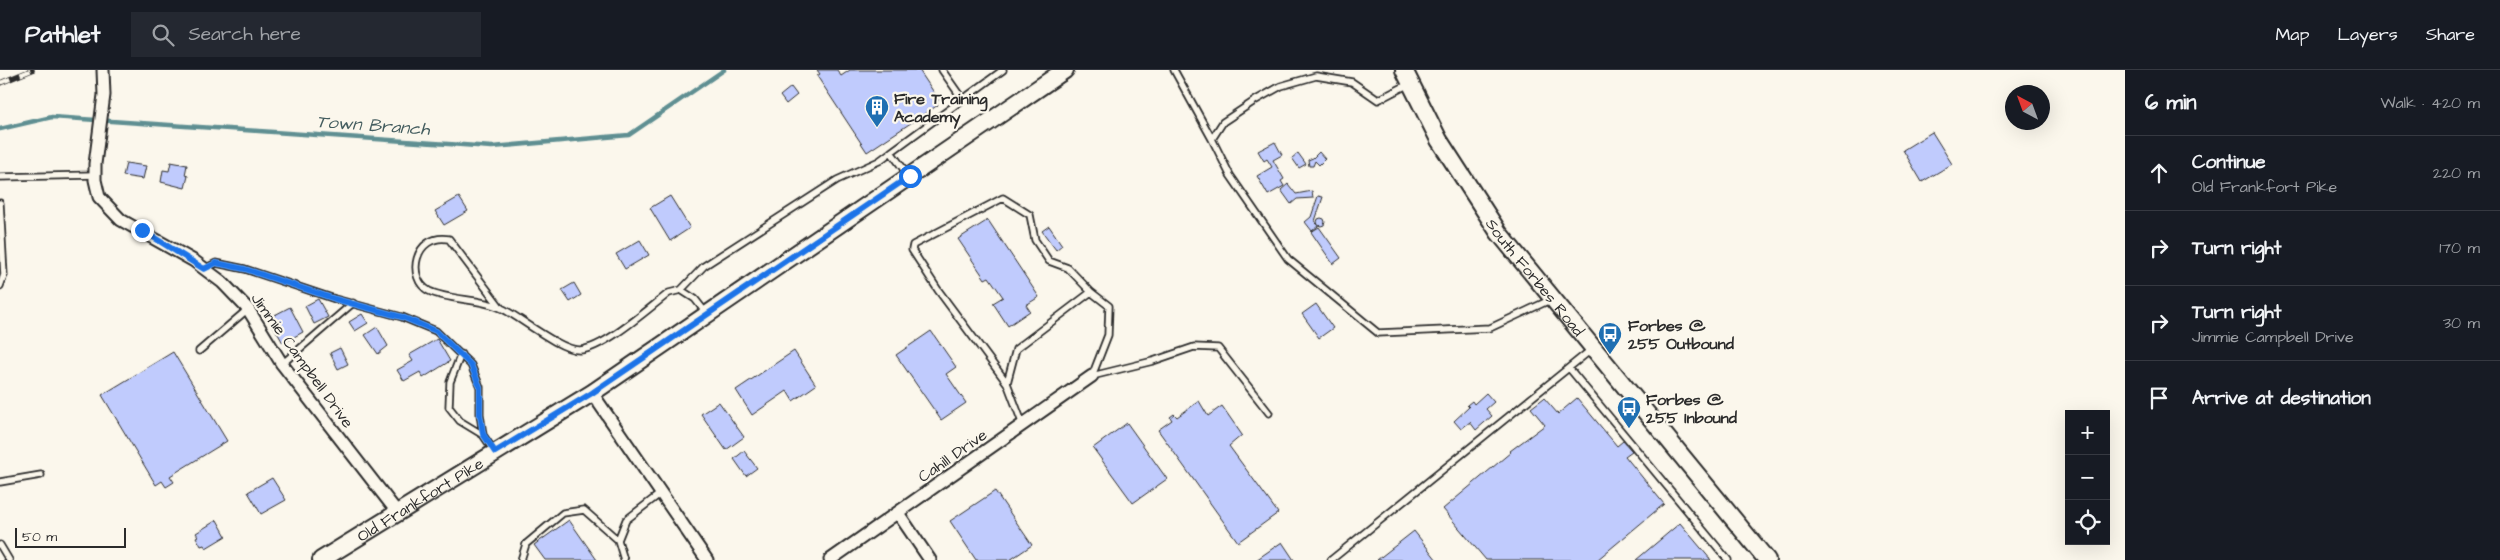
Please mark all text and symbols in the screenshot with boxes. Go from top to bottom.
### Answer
search box [131,12,481,57]
text: Pathlet [25,18,101,52]
icon: search [149,21,177,49]
text: Search here [189,21,301,48]
text: Map [2275,22,2309,47]
text: Layers [2337,22,2398,47]
text: Share [2426,22,2475,47]
north arrow [2005,85,2050,130]
place label: Fire Training Academy [894,88,988,129]
text: 6 min [2145,88,2197,117]
text: Walk · 420 m [2380,92,2480,114]
building icon: Fire Training Academy [864,94,890,128]
water label: Town Branch [316,109,431,142]
text: Continue [2192,149,2266,176]
icon: ahead [2145,159,2173,187]
text: 220 m [2433,162,2480,184]
route start [899,165,922,188]
text: Old Frankfort Pike [2192,176,2337,198]
street label: South Forbes Road [1480,214,1589,341]
route end [131,219,154,242]
icon: right [2145,234,2173,262]
text: Turn right [2192,235,2281,262]
text: 170 m [2439,237,2480,259]
street label: Jimmie Campbell Drive [246,289,359,433]
text: Turn right [2192,299,2281,326]
icon: right [2145,309,2173,337]
text: 30 m [2443,312,2480,334]
place label: Forbes @ 255 Outbound [1627,315,1735,355]
bus stop icon: Forbes @ 255 Outbound [1597,321,1623,355]
text: Jimmie Campbell Drive [2192,326,2354,348]
icon: arrive [2145,384,2173,412]
text: Arrive at destination [2192,385,2371,412]
place label: Forbes @ 255 Inbound [1645,389,1738,429]
bus stop icon: Forbes @ 255 Inbound [1616,395,1642,429]
map controls [2065,410,2110,545]
button: + [2065,410,2110,455]
street label: Cahill Drive [914,424,992,488]
street label: Old Frankfort Pike [353,452,488,547]
button: − [2065,455,2110,500]
button: locate [2065,500,2110,545]
scale bar [15,525,126,548]
text: 50 m [22,527,57,547]

